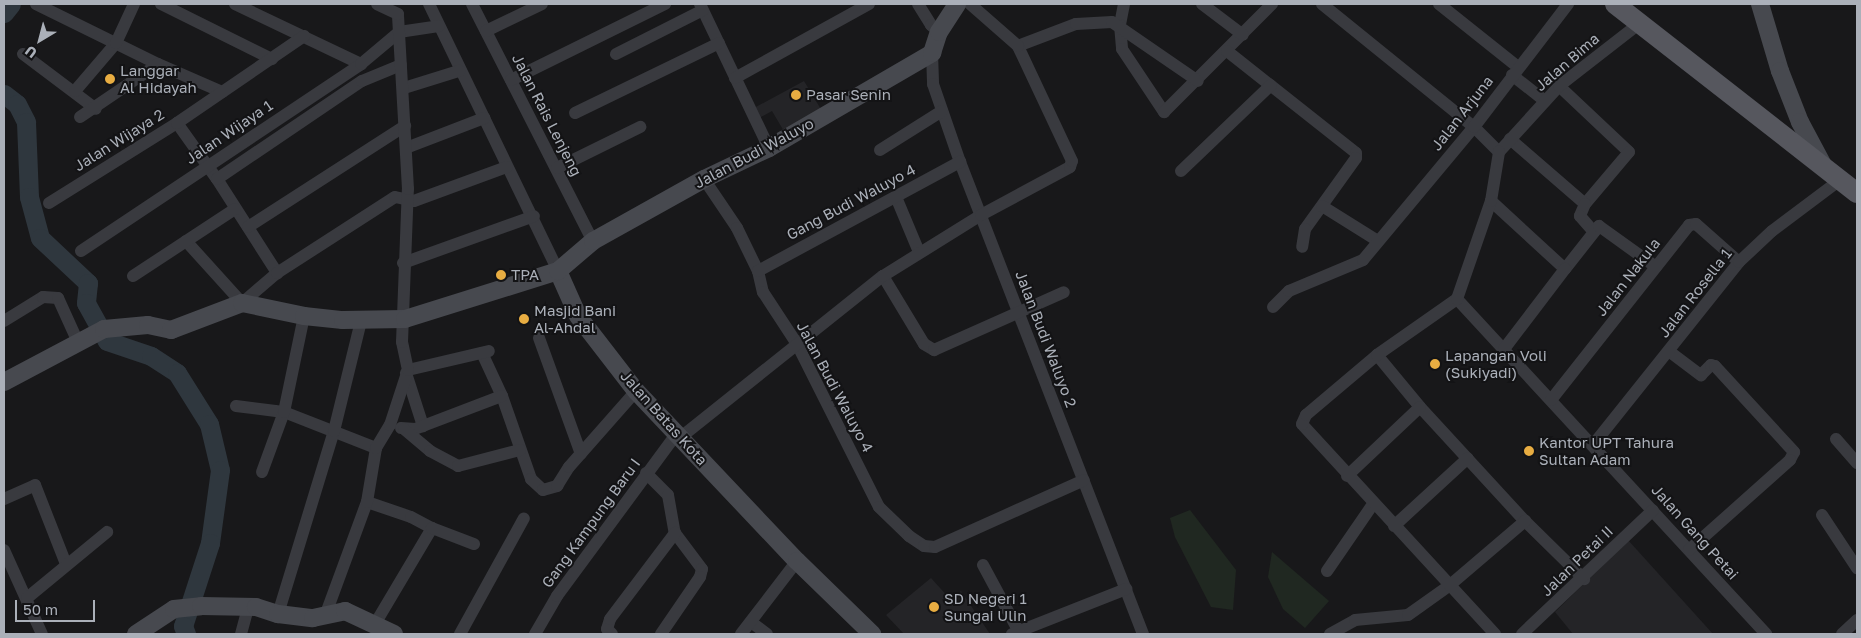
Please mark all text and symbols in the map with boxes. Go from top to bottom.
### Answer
north arrow [15,15,65,65]
street label: Jalan Bima [1531,29,1603,95]
text: U [21,43,40,62]
street label: Jalan Rais Lenjeng [508,51,586,179]
place label: Langgar Al Hidayah [120,61,197,96]
street label: Jalan Arjuna [1427,72,1497,154]
marker: Langgar Al Hidayah [104,73,116,85]
place label: Pasar Senin [806,86,891,104]
marker: Pasar Senin [790,89,802,101]
street label: Jalan Wijaya 1 [182,96,276,168]
street label: Jalan Wijaya 2 [71,105,167,175]
street label: Jalan Budi Waluyo [691,114,817,192]
street label: Gang Budi Waluyo 4 [783,160,919,244]
street label: Jalan Nakula [1592,235,1664,319]
street label: Jalan Rosella 1 [1655,245,1735,341]
place label: TPA [511,266,539,284]
street label: Jalan Budi Waluyo 2 [1012,268,1080,410]
marker: TPA [495,269,507,281]
place label: Masjid Bani Al-Ahdal [534,301,616,336]
marker: Masjid Bani Al-Ahdal [518,313,530,325]
street label: Jalan Budi Waluyo 4 [793,319,877,455]
place label: Lapangan Voli (Sukiyadi) [1445,346,1547,381]
marker: Lapangan Voli (Sukiyadi) [1429,358,1441,370]
street label: Jalan Batas Kota [617,367,711,469]
place label: Kantor UPT Tahura Sultan Adam [1539,433,1674,468]
marker: Kantor UPT Tahura Sultan Adam [1523,445,1535,457]
street label: Gang Kampung Baru I [538,455,644,591]
street label: Jalan Gang Petai [1648,481,1742,583]
street label: Jalan Petai II [1537,522,1617,600]
place label: SD Negeri 1 Sungai Ulin [944,589,1027,624]
scale bar [18,590,98,622]
text: 50 m [23,600,58,618]
marker: SD Negeri 1 Sungai Ulin [928,601,940,613]

